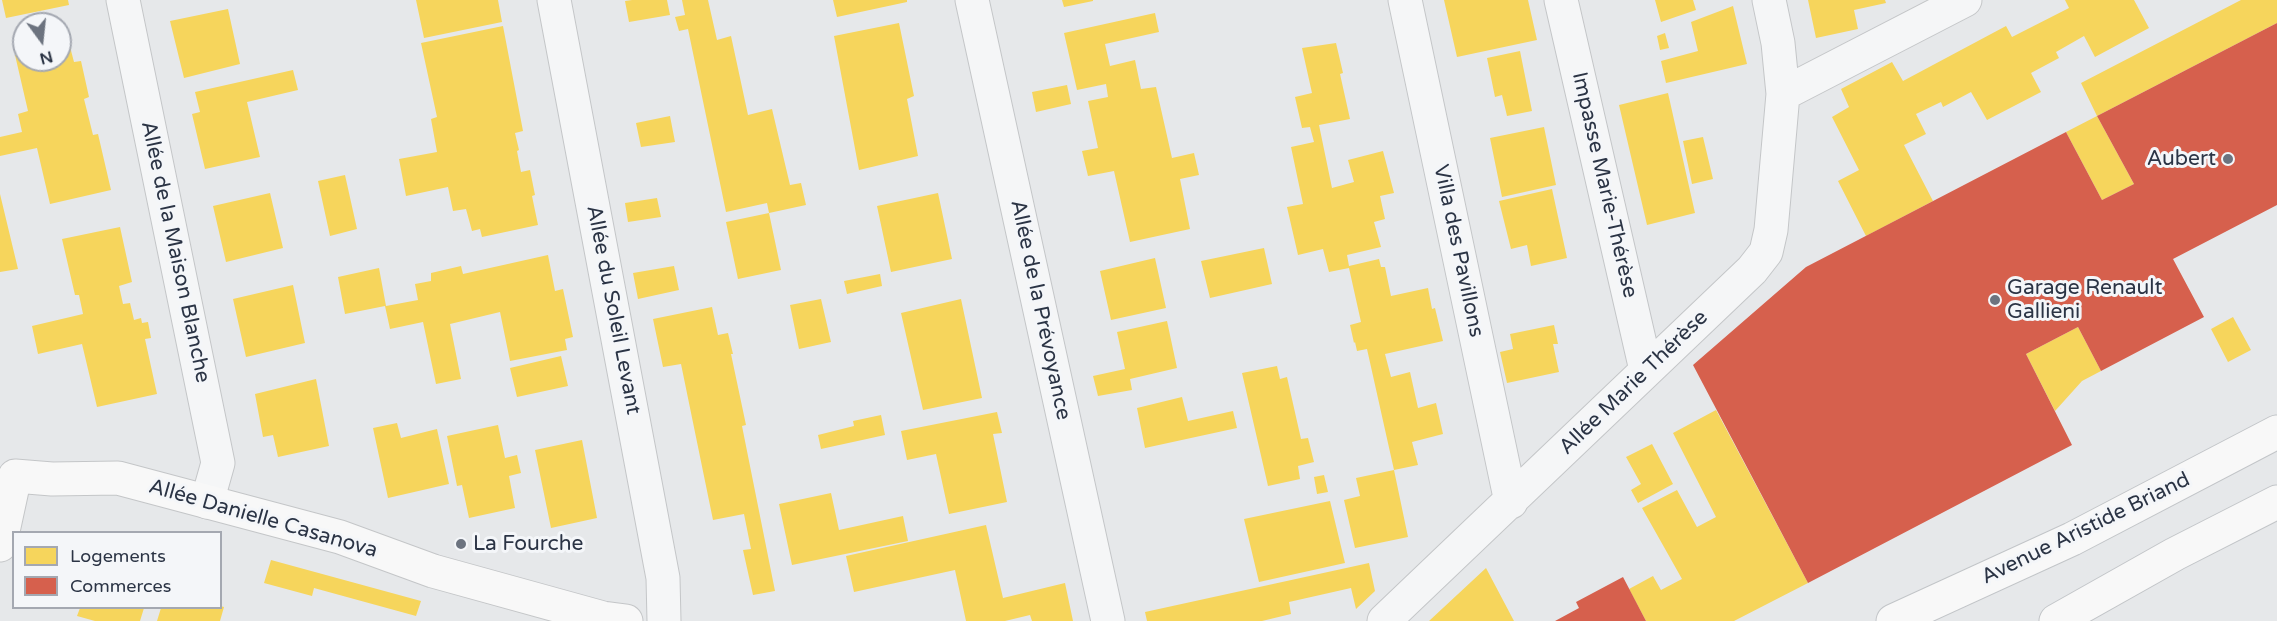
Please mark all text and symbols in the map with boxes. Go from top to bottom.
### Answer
north arrow [12,12,72,72]
text: N [37,46,55,69]
street label: Impasse Marie-Thérèse [1566,70,1642,300]
street label: Allée de la Maison Blanche [135,119,215,385]
place label: Aubert [2147,146,2216,172]
marker: Aubert [2221,152,2235,166]
street label: Villa des Pavillons [1427,162,1489,340]
street label: Allée de la Prévoyance [1004,198,1076,422]
street label: Allée du Soleil Levant [580,203,646,417]
place label: Garage Renault Gallieni [2007,275,2163,325]
marker: Garage Renault Gallieni [1988,293,2002,307]
street label: Allée Marie Thérèse [1554,306,1714,460]
street label: Avenue Aristide Briand [1978,468,2194,590]
street label: Allée Danielle Casanova [146,474,380,564]
legend [12,531,222,609]
place label: La Fourche [473,531,583,557]
marker: La Fourche [454,537,468,551]
text: Logements [70,545,166,567]
text: Commerces [70,575,171,597]

